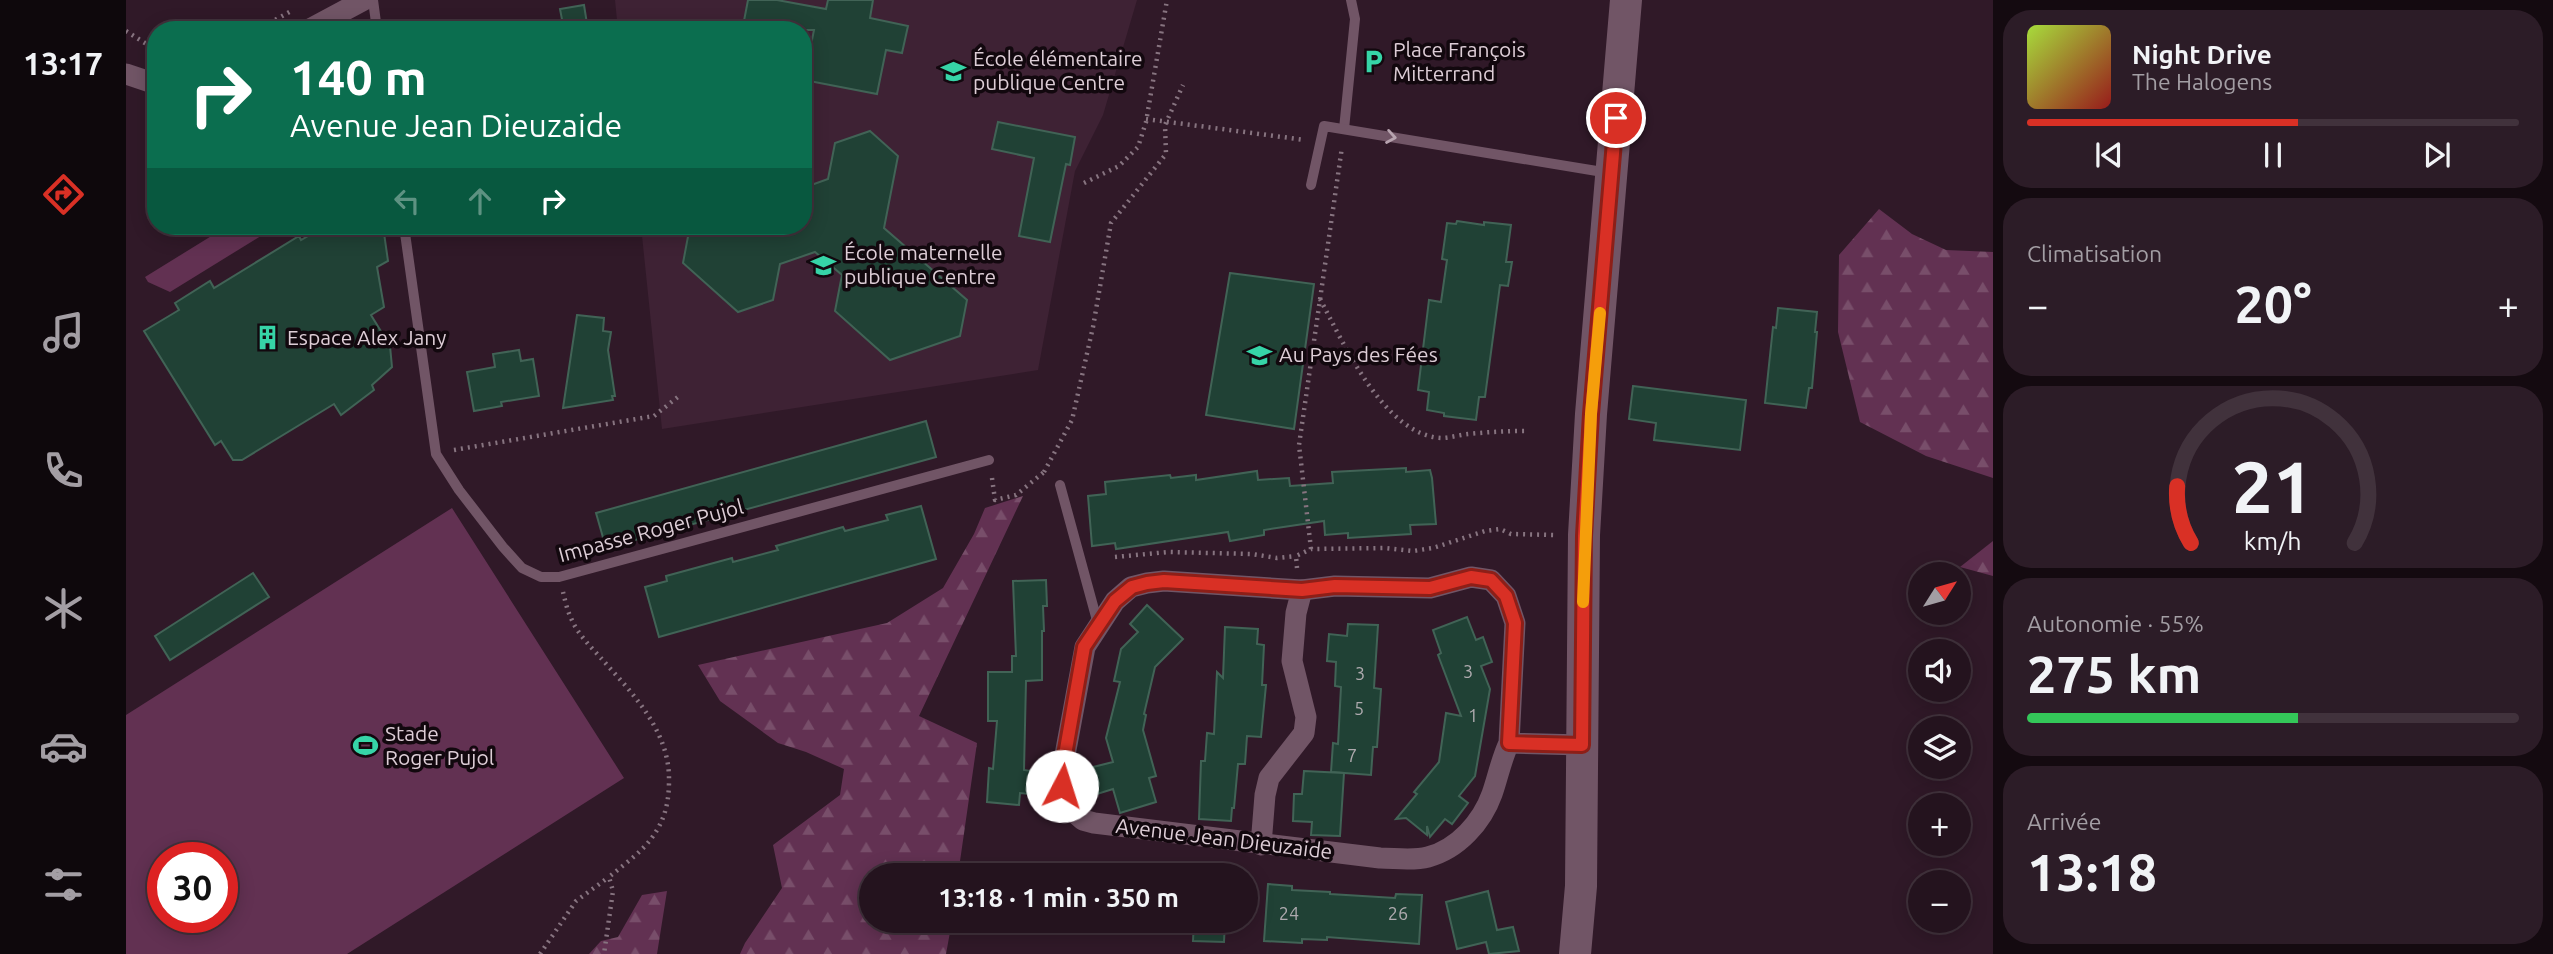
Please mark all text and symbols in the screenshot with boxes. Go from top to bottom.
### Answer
place label: Place François Mitterrand [1393,37,1526,85]
text: Night Drive [2132,40,2272,69]
text: 13:17 [23,45,103,81]
place label: École élémentaire publique Centre [973,46,1143,94]
parking icon: Place François Mitterrand [1359,48,1387,76]
icon: right [175,49,266,140]
text: 140 m [290,49,427,104]
school or university icon: École élémentaire publique Centre [939,57,967,85]
text: The Halogens [2132,69,2272,94]
pin [1586,88,1646,148]
icon: arrive [1597,99,1635,137]
text: Avenue Jean Dieuzaide [290,107,622,143]
one-way arrow [1385,129,1397,144]
icon: previous [2090,136,2128,174]
icon: pause [2254,136,2292,174]
icon: next [2418,136,2456,174]
icon: directions [39,170,88,219]
icon: left [388,182,426,220]
icon: ahead [461,182,499,220]
icon: right [534,182,572,220]
place label: École maternelle publique Centre [844,240,1003,288]
text: Climatisation [2027,241,2162,266]
school or university icon: École maternelle publique Centre [810,251,838,279]
text: 20° [2234,275,2312,333]
text: − [2027,284,2048,326]
text: + [2498,284,2519,326]
icon: music [39,308,88,357]
building icon: Espace Alex Jany [253,324,281,352]
place label: Espace Alex Jany [287,325,446,349]
school or university icon: Au Pays des Fées [1245,341,1273,369]
place label: Au Pays des Fées [1279,342,1438,366]
text: 21 [2232,445,2314,527]
icon: phone [39,446,88,495]
street label: Impasse Roger Pujol [556,494,746,566]
text: km/h [2244,527,2302,555]
north arrow [1908,562,1970,625]
map controls [1908,562,1971,933]
icon: climate [39,584,88,633]
text: Autonomie · 55% [2027,611,2204,636]
button: sound [1908,639,1971,702]
text: 275 km [2027,645,2201,703]
house number: 3 [1463,661,1473,681]
house number: 3 [1355,663,1365,683]
house number: 5 [1354,698,1364,718]
house number: 1 [1468,705,1478,725]
button: layers [1908,716,1971,779]
place label: Stade Roger Pujol [385,721,494,769]
icon: car [39,722,88,771]
sports icon: Stade Roger Pujol [351,732,379,760]
house number: 7 [1347,745,1357,765]
position arrow [1025,749,1099,823]
button: + [1908,793,1971,856]
text: Arrivée [2027,809,2102,834]
street label: Avenue Jean Dieuzaide [1114,813,1334,863]
speed limit sign: 30 [147,842,238,933]
text: 13:18 [2027,843,2157,901]
icon: filters [39,860,88,909]
button: − [1908,870,1971,933]
text: 13:18 · 1 min · 350 m [938,883,1179,912]
house number: 24 [1279,903,1299,923]
house number: 26 [1388,903,1408,923]

